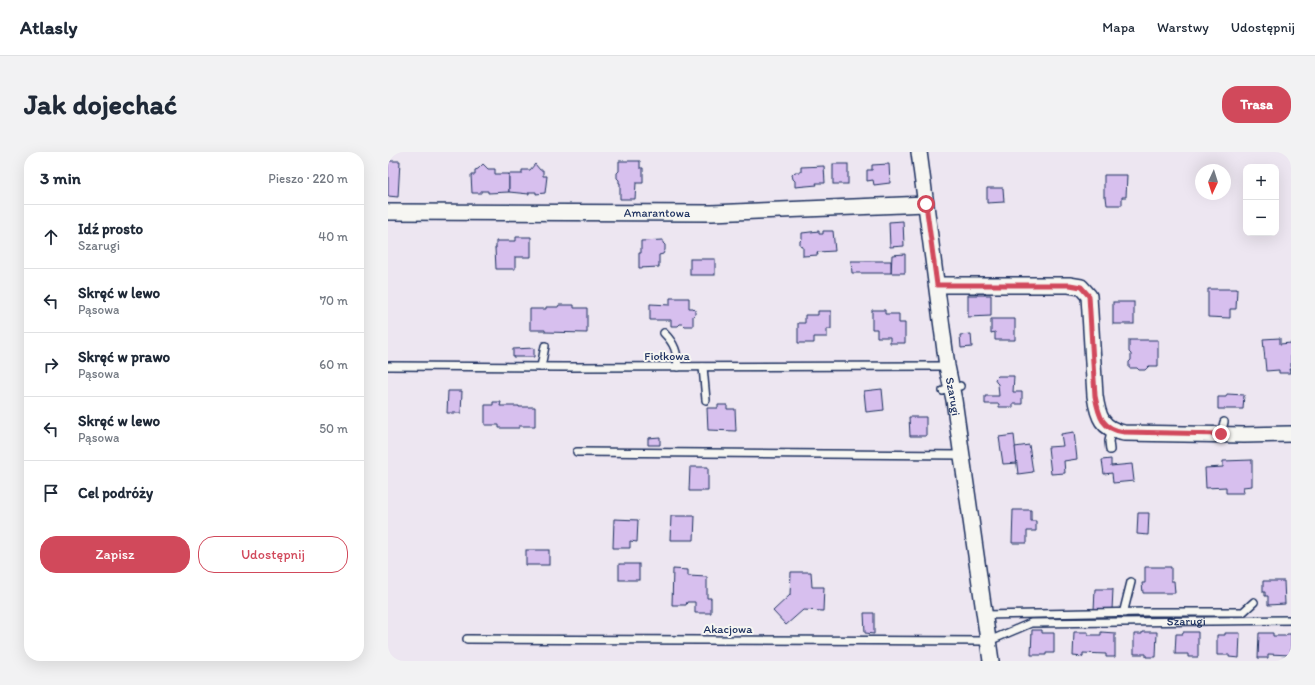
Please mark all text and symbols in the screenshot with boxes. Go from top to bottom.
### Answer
text: Atlasly [20,16,77,39]
text: Mapa [1102,19,1135,36]
text: Warstwy [1157,19,1209,36]
text: Udostępnij [1231,19,1295,36]
button: Trasa [1222,86,1291,123]
text: Jak dojechać [24,87,177,121]
north arrow [1195,164,1231,200]
map controls [1243,164,1279,236]
button: + [1243,164,1279,200]
text: 3 min [40,168,81,188]
text: Pieszo · 220 m [268,171,348,186]
route start [917,195,935,213]
button: − [1243,200,1279,236]
street label: Amarantowa [624,206,691,220]
text: Idź prosto [78,220,143,238]
icon: ahead [40,226,62,248]
text: 40 m [318,229,348,244]
text: Szarugi [78,238,120,253]
text: Skręć w lewo [78,284,160,302]
icon: left [40,290,62,312]
text: 70 m [320,293,348,308]
text: Pąsowa [78,302,119,317]
text: Skręć w prawo [78,348,170,366]
street label: Fiołkowa [644,349,690,363]
icon: right [40,354,62,376]
text: 60 m [319,357,348,372]
text: Pąsowa [78,366,119,381]
street label: Szarugi [943,376,963,417]
text: Skręć w lewo [78,412,160,430]
icon: left [40,418,62,440]
text: 50 m [319,421,348,436]
route end [1212,425,1230,443]
text: Pąsowa [78,430,119,445]
icon: arrive [40,482,62,504]
text: Cel podróży [78,484,153,502]
button: Zapisz [40,536,190,573]
button: Udostępnij [198,536,348,573]
street label: Szarugi [1167,614,1206,628]
street label: Akacjowa [703,622,753,636]

